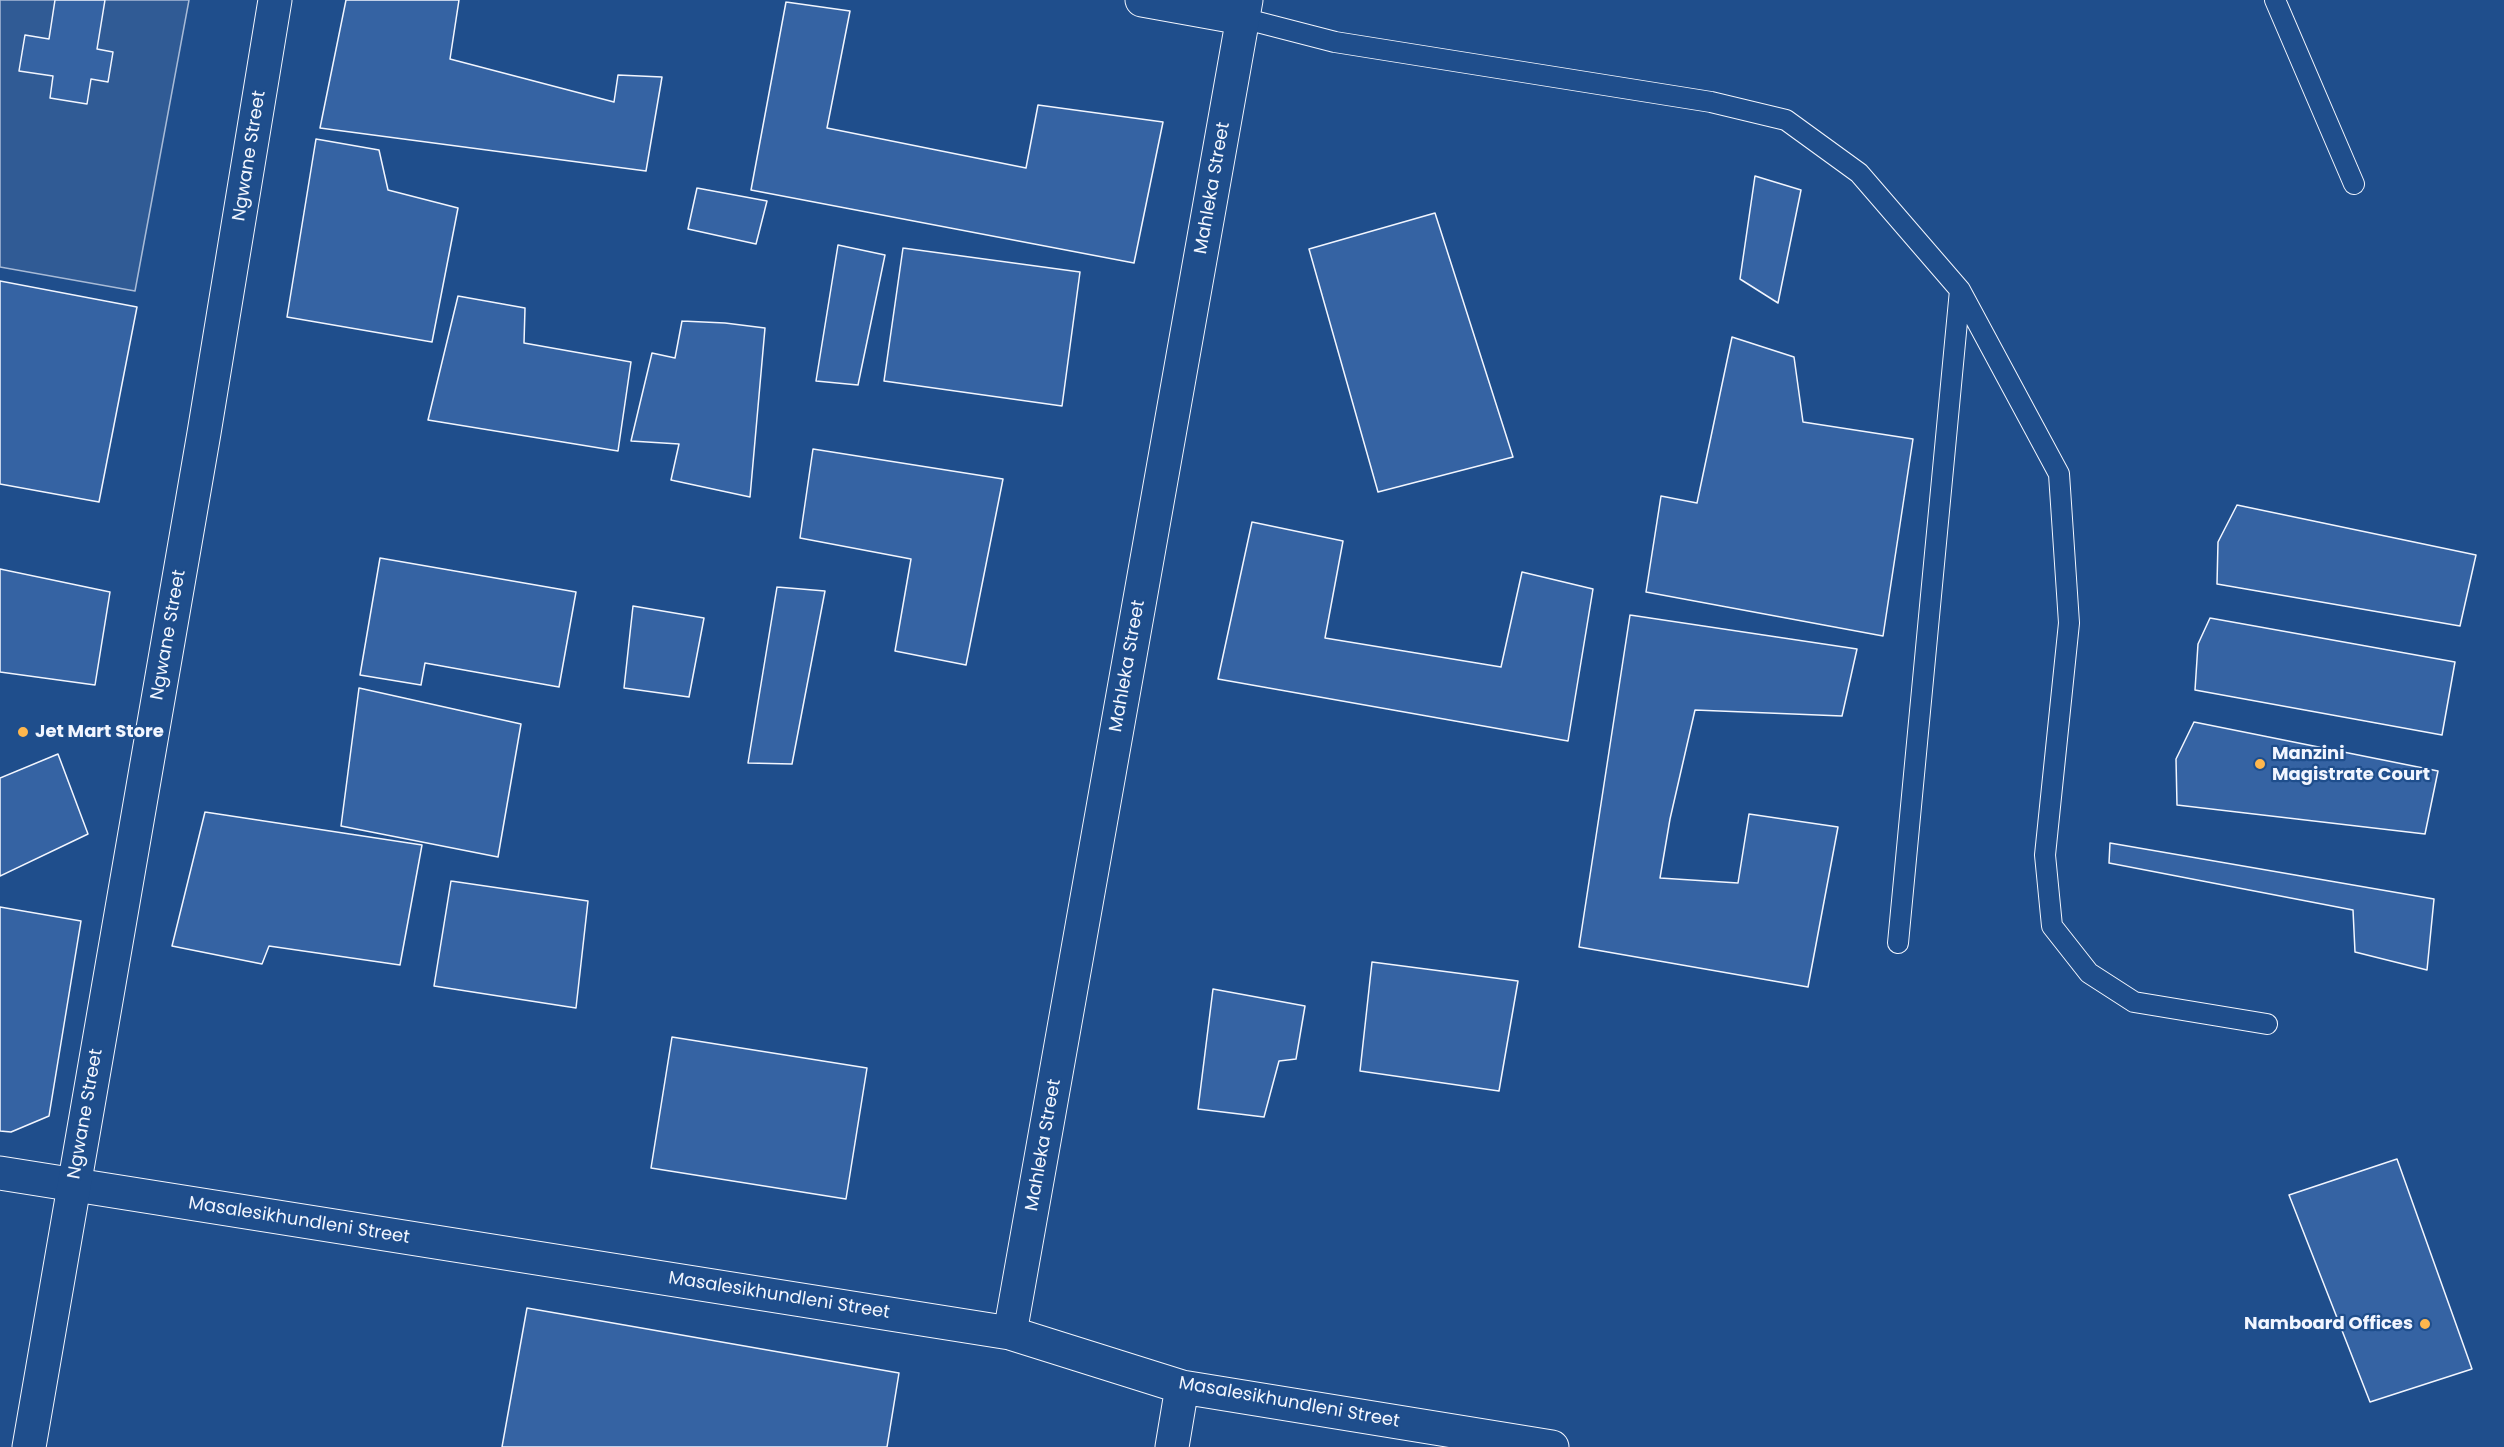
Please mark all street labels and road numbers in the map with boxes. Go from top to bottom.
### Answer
street label: Ngwane Street [229,89,271,223]
street label: Mahleka Street [1191,120,1235,256]
street label: Ngwane Street [147,568,191,702]
street label: Mahleka Street [1106,598,1150,734]
street label: Ngwane Street [64,1047,108,1181]
street label: Mahleka Street [1022,1077,1066,1213]
street label: Masalesikhundleni Street [187,1193,411,1249]
street label: Masalesikhundleni Street [667,1268,891,1324]
street label: Masalesikhundleni Street [1177,1373,1401,1433]

